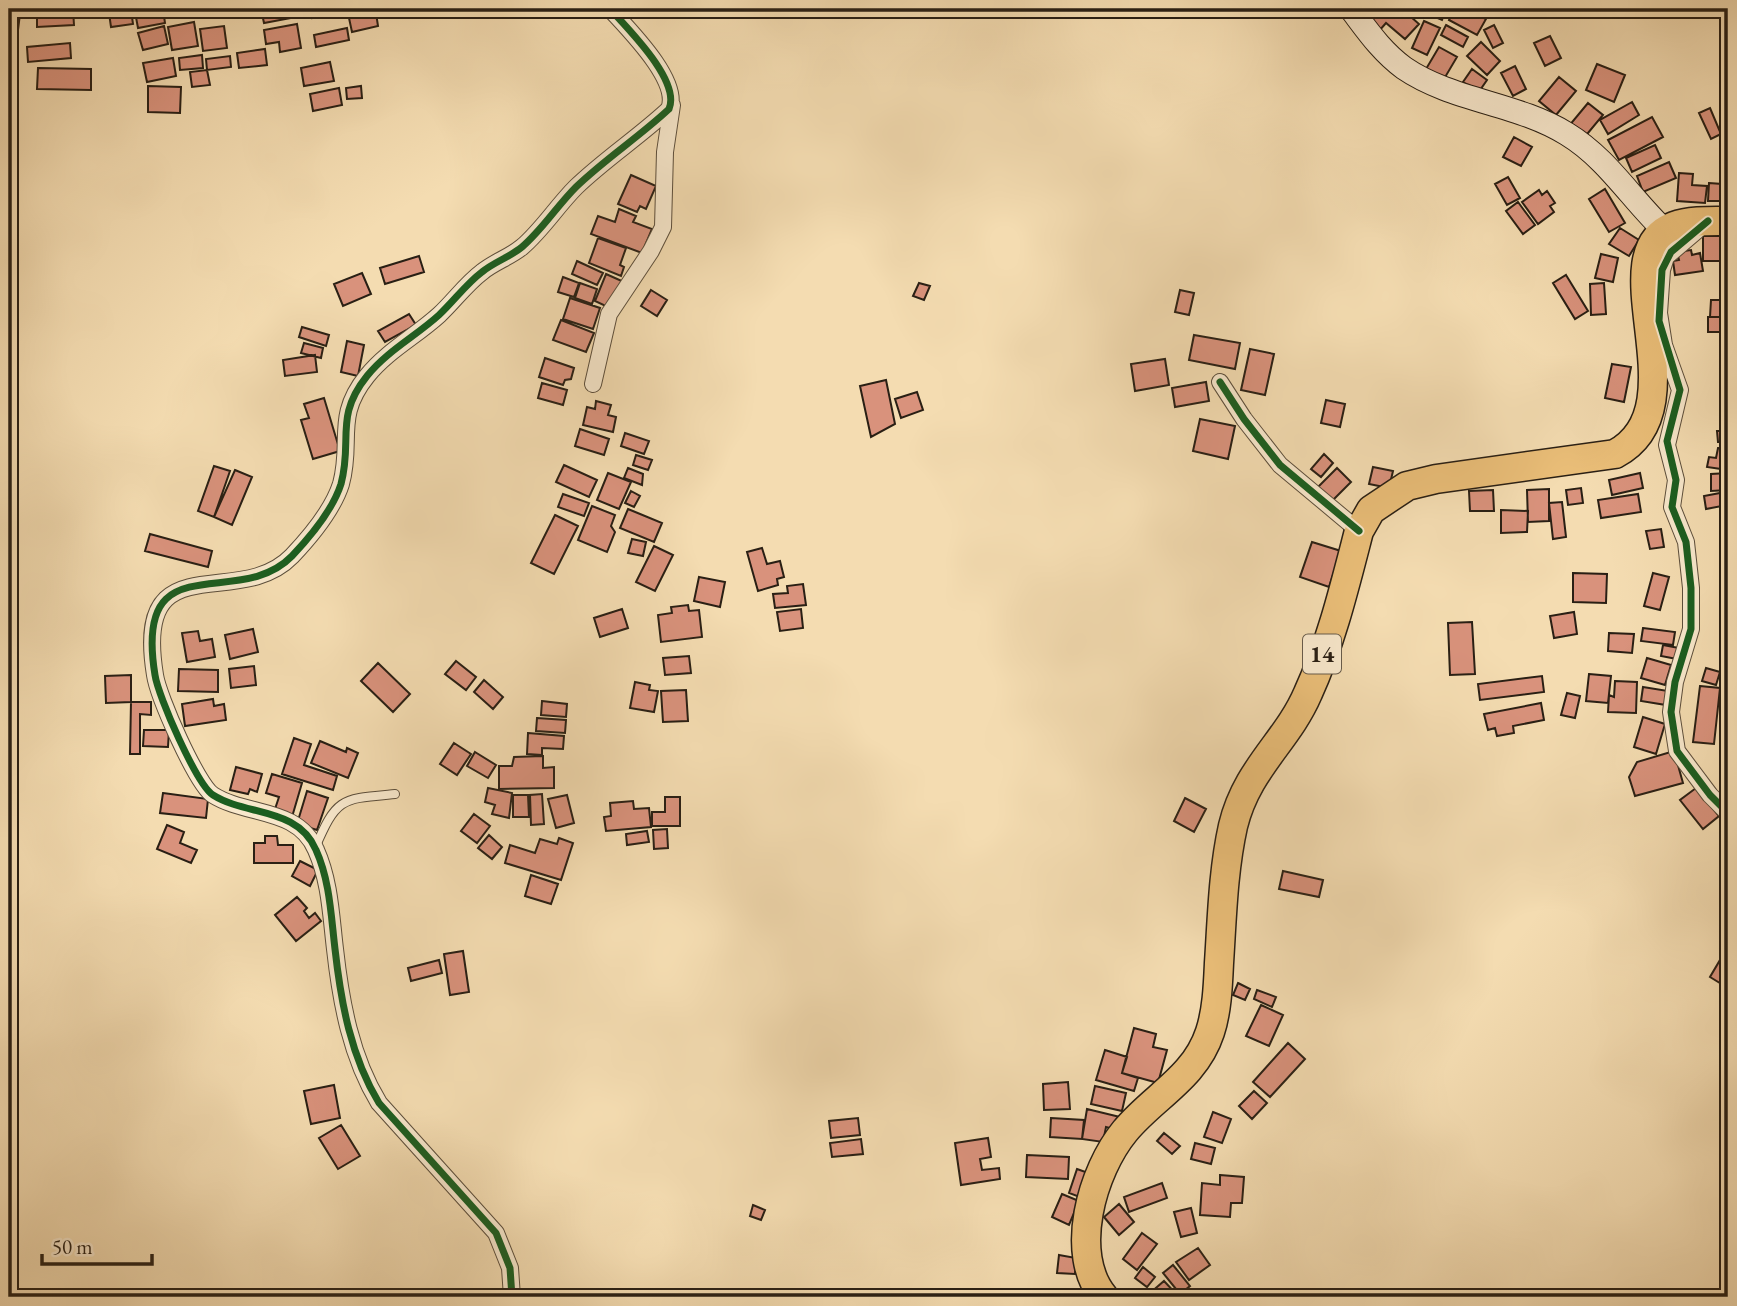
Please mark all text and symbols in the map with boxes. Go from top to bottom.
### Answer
road number: 14 [1303,634,1341,674]
scale bar [42,1222,152,1266]
text: 50 m [52,1233,93,1260]

